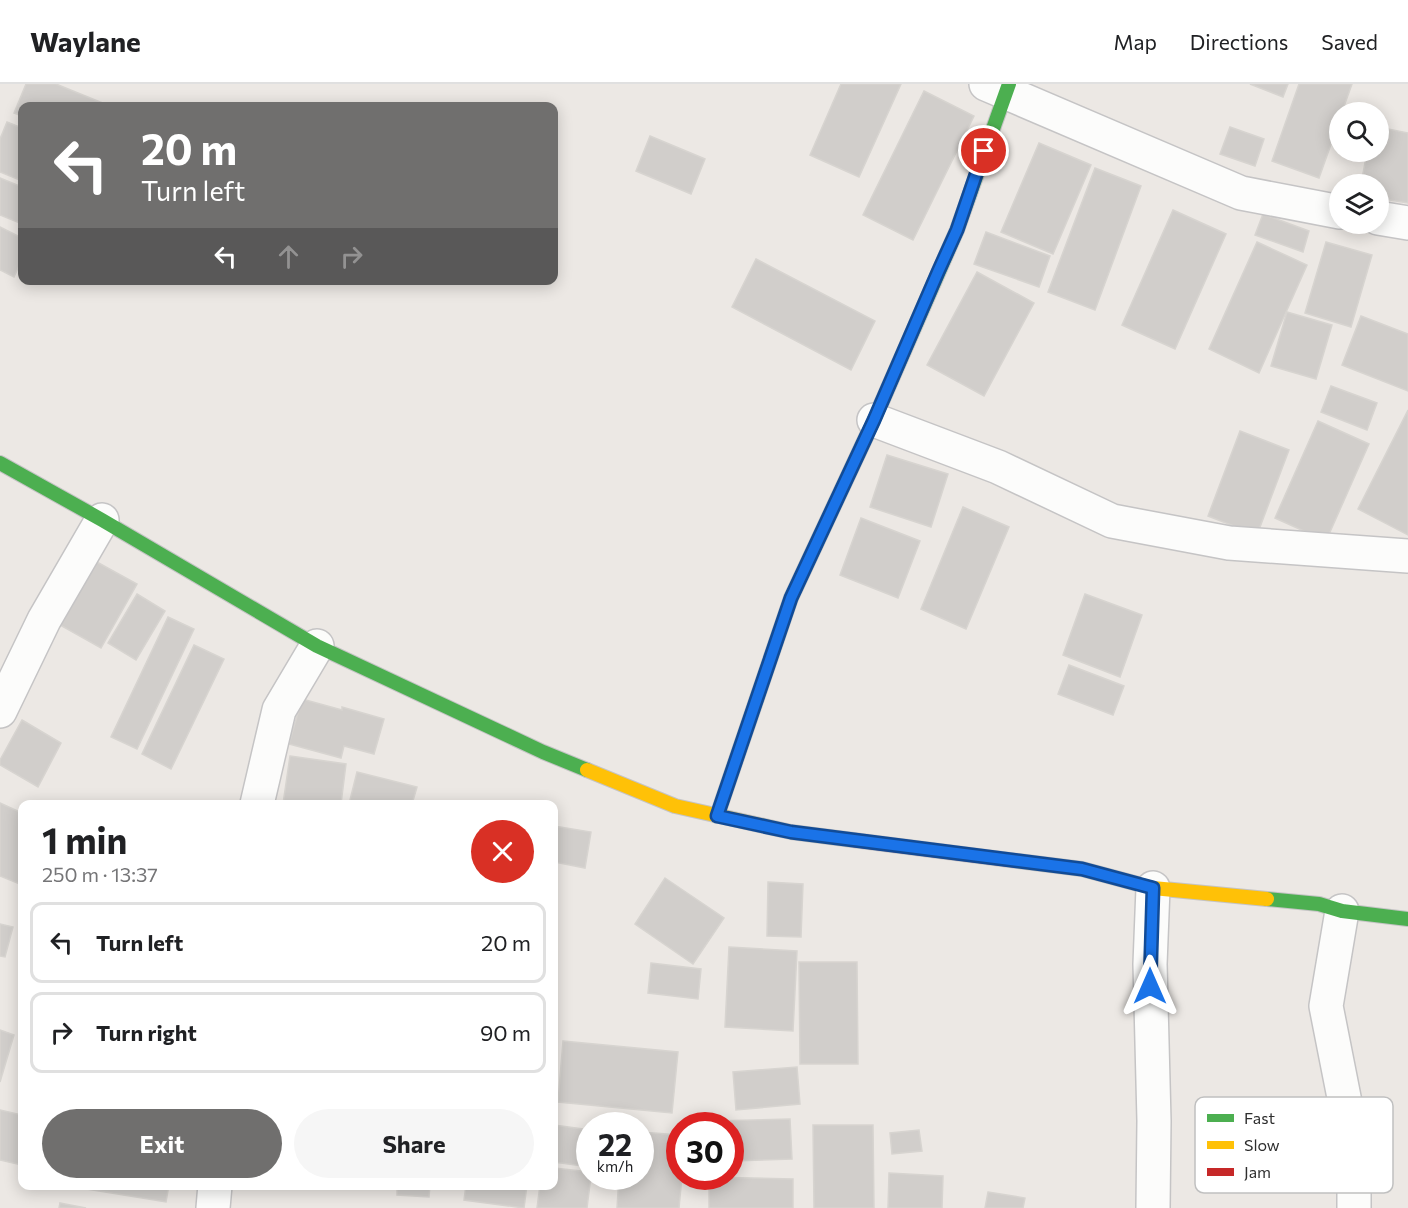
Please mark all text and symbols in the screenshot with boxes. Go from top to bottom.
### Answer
text: Waylane [30,24,141,58]
text: Map [1114,29,1157,54]
text: Directions [1190,29,1288,54]
text: Saved [1321,29,1378,54]
map controls [1329,102,1389,234]
button: search [1329,102,1389,162]
text: 20 m [141,122,237,174]
pin [958,125,1009,176]
icon: left [42,126,120,204]
icon: arrive [967,134,1000,167]
text: Turn left [141,174,245,207]
button: layers [1329,174,1389,234]
icon: left [209,240,242,273]
icon: ahead [272,240,305,273]
icon: right [335,240,368,273]
text: 1 min [42,817,127,861]
button: close [471,820,534,883]
text: 250 m · 13:37 [42,862,158,886]
icon: left [45,926,78,959]
text: Turn left [96,929,183,956]
text: 20 m [481,929,531,956]
position arrow [1118,954,1182,1018]
icon: right [45,1016,78,1049]
text: Turn right [96,1019,197,1046]
text: 90 m [480,1019,531,1046]
legend [1195,1097,1393,1193]
text: Fast [1244,1108,1275,1127]
button: Exit [42,1109,282,1178]
button: Share [294,1109,534,1178]
speed limit sign: 30 [666,1112,744,1190]
text: 22 [598,1125,632,1162]
text: Slow [1244,1135,1280,1154]
text: km/h [597,1157,633,1175]
text: Jam [1244,1162,1271,1181]

